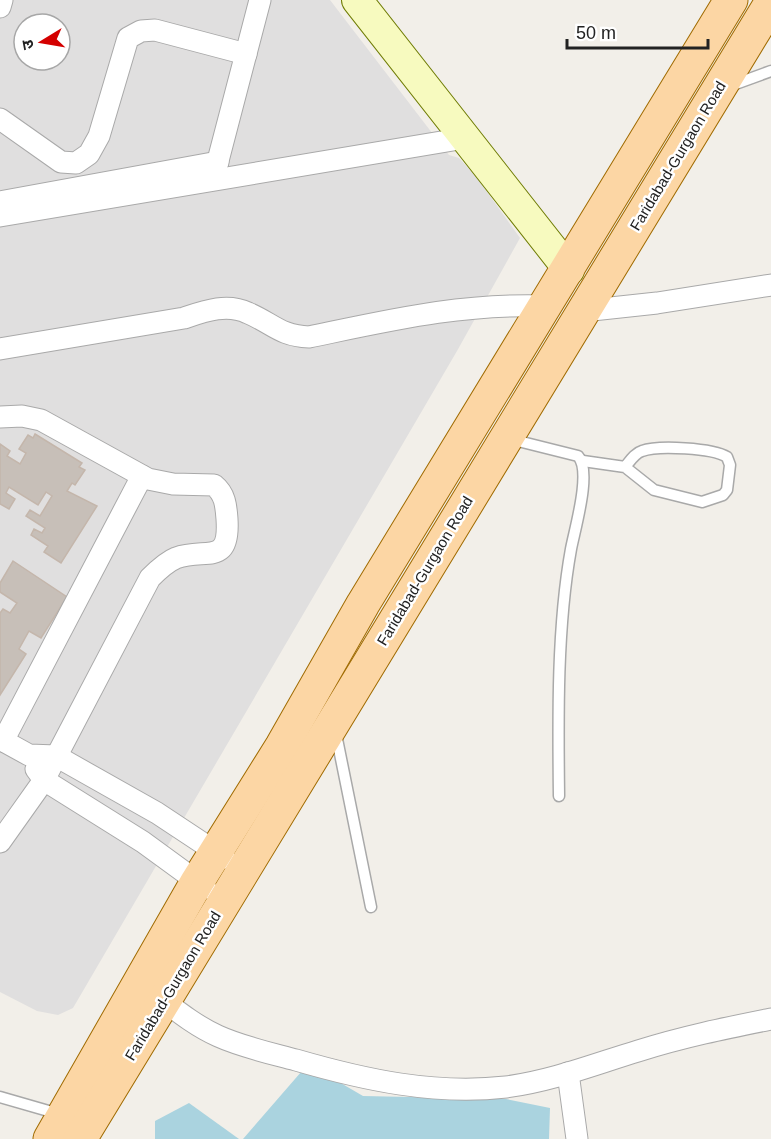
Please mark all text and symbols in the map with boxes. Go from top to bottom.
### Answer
north arrow [12,12,72,72]
scale bar [567,12,708,50]
text: 50 m [576,23,616,43]
text: उ [18,38,37,51]
street label: Faridabad-Gurgaon Road [626,78,729,233]
street label: Faridabad-Gurgaon Road [373,493,476,648]
street label: Faridabad-Gurgaon Road [121,908,224,1063]

